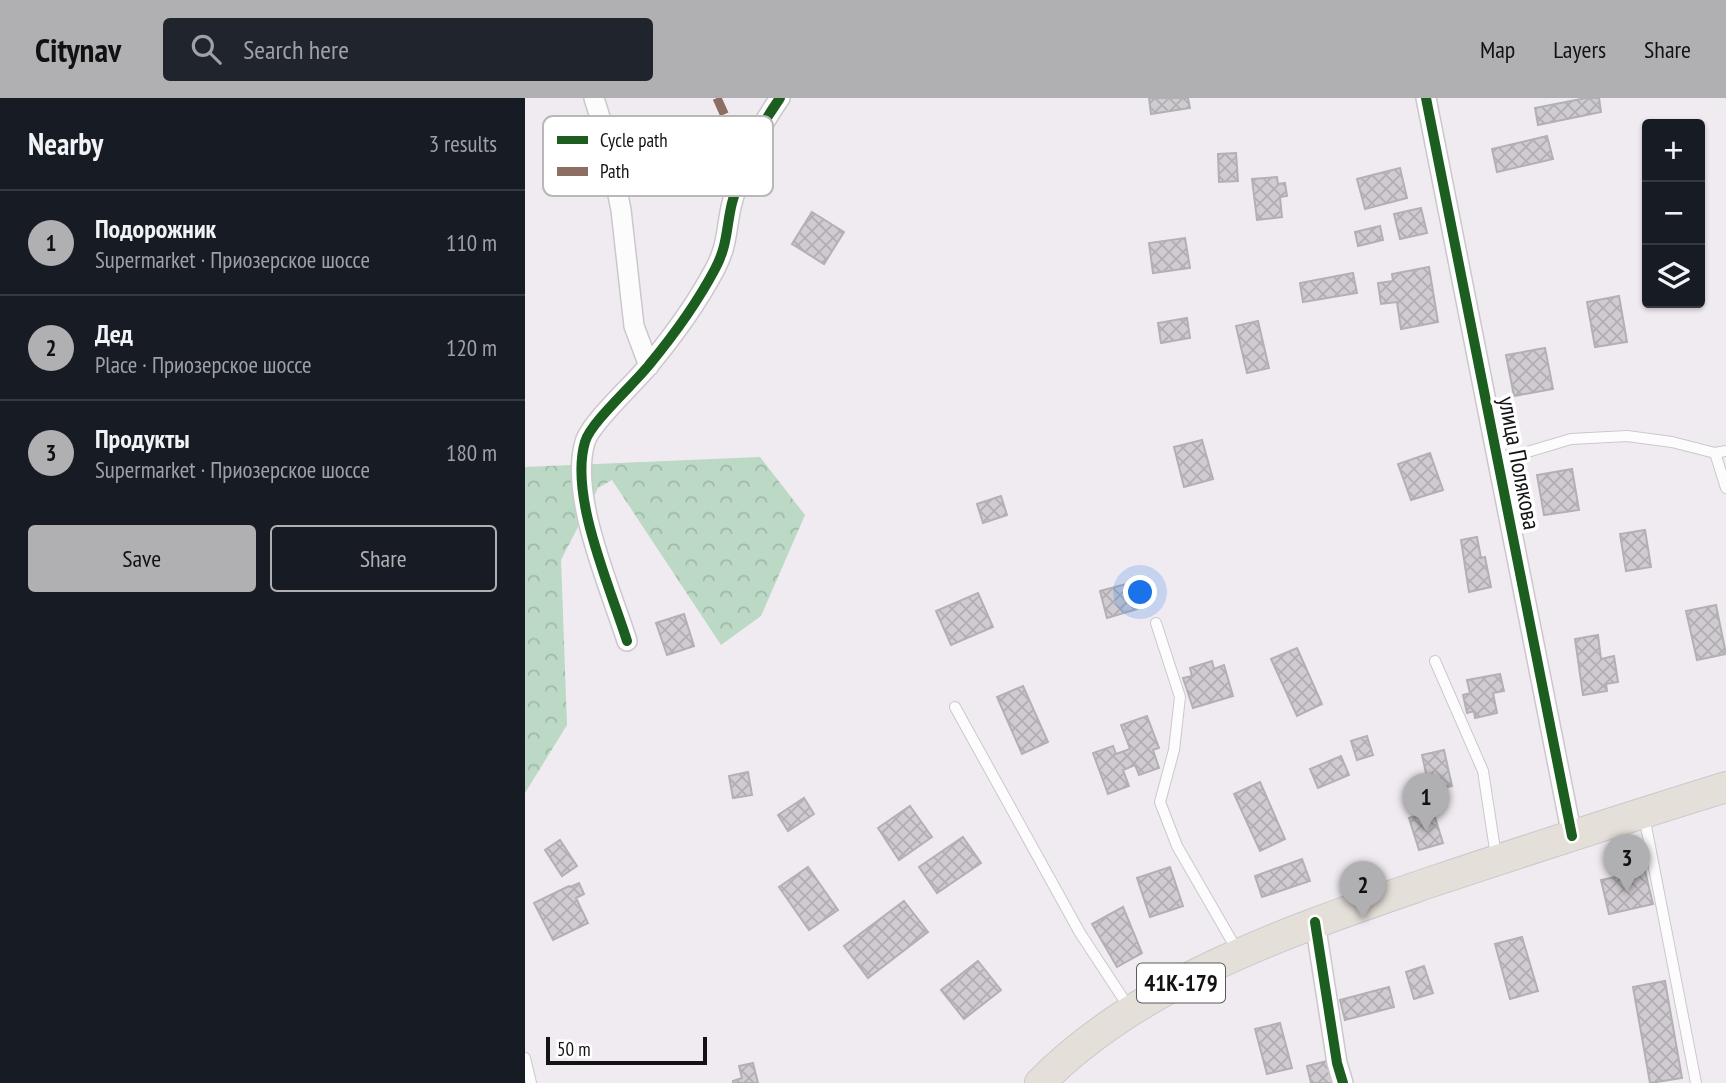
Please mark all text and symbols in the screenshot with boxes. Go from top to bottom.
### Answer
search box [163,18,653,81]
text: Citynav [35,28,121,71]
icon: search [187,30,225,68]
text: Search here [243,33,349,66]
text: Map [1480,34,1515,65]
text: Layers [1553,34,1606,65]
text: Share [1644,34,1691,65]
legend [543,116,773,196]
map controls [1642,119,1705,308]
button: + [1642,119,1705,182]
text: Nearby [28,124,103,163]
text: Cycle path [600,128,668,152]
text: 3 results [429,129,497,158]
text: Path [600,159,629,183]
button: − [1642,182,1705,245]
text: Подорожник [95,212,216,245]
text: 1 [46,228,57,257]
text: 110 m [446,228,497,257]
text: Supermarket · Приозерское шоссе [95,245,370,274]
button: layers [1642,245,1705,308]
text: Дед [95,317,133,350]
text: 2 [46,333,57,362]
text: 120 m [446,333,497,362]
text: Place · Приозерское шоссе [95,350,312,379]
street label: улица Полякова [1491,394,1548,532]
text: Продукты [95,422,190,455]
text: 3 [46,438,57,467]
text: 180 m [446,438,497,467]
text: Supermarket · Приозерское шоссе [95,455,370,484]
button: Save [28,525,256,592]
button: Share [270,525,497,592]
your location [1123,575,1157,609]
pin: 1 [1403,773,1449,831]
pin: 3 [1604,834,1650,892]
pin: 2 [1340,861,1386,919]
road number: 41К-179 [1137,964,1225,1002]
scale bar [546,1034,707,1066]
text: 50 m [557,1037,591,1061]

